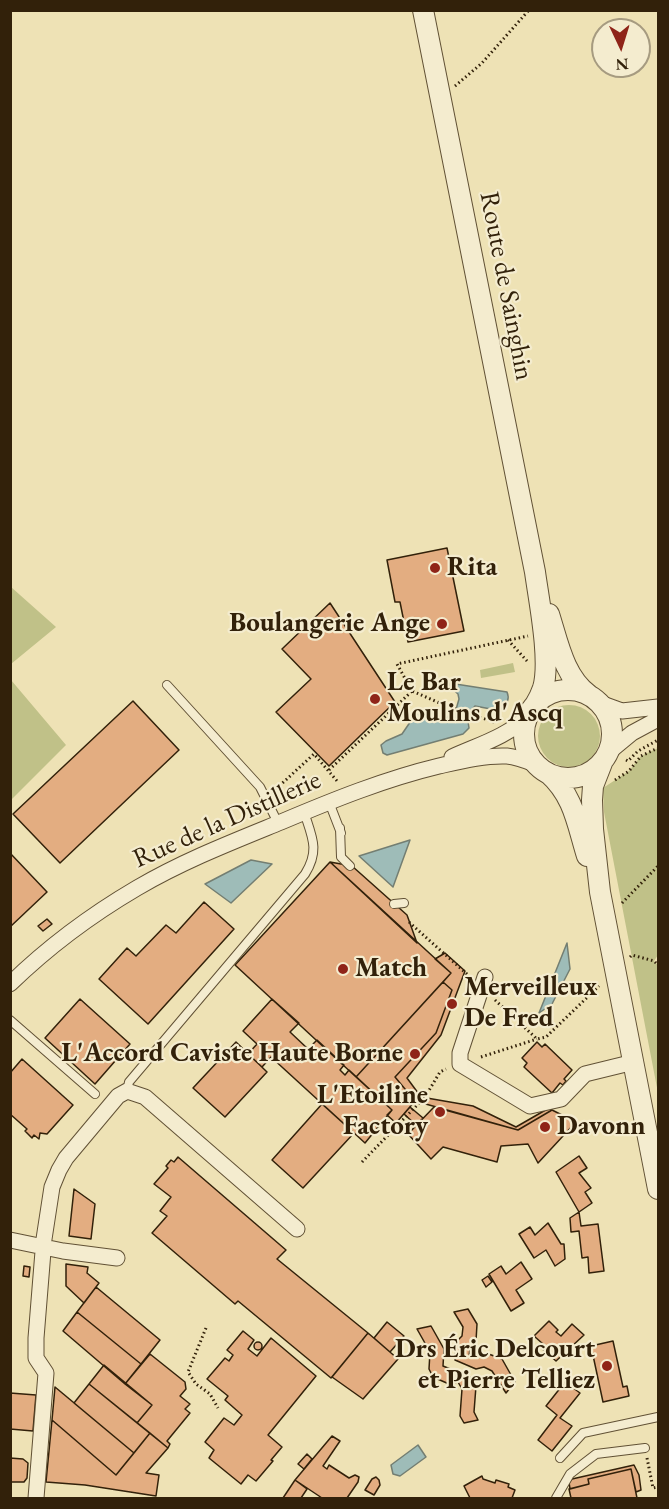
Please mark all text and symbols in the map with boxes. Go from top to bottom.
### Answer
north arrow [591,18,651,78]
text: N [615,54,629,75]
street label: Route de Sainghin [472,189,540,383]
place label: Rita [447,552,497,584]
marker: Rita [428,561,442,575]
place label: Boulangerie Ange [229,608,430,640]
marker: Boulangerie Ange [435,617,449,631]
place label: Le Bar Moulins d'Ascq [387,667,563,730]
marker: Le Bar Moulins d'Ascq [368,692,382,706]
street label: Rue de la Distillerie [128,764,326,876]
place label: Match [355,953,427,985]
marker: Match [336,962,350,976]
place label: Merveilleux De Fred [464,972,597,1035]
marker: Merveilleux De Fred [445,997,459,1011]
place label: L'Accord Caviste Haute Borne [61,1038,403,1070]
marker: L'Accord Caviste Haute Borne [408,1047,422,1061]
place label: L'Etoiline Factory [317,1080,428,1143]
marker: L'Etoiline Factory [433,1105,447,1119]
place label: Davonn [557,1111,646,1143]
marker: Davonn [538,1120,552,1134]
place label: Drs Éric Delcourt et Pierre Telliez [395,1334,595,1397]
marker: Drs Éric Delcourt et Pierre Telliez [600,1359,614,1373]

